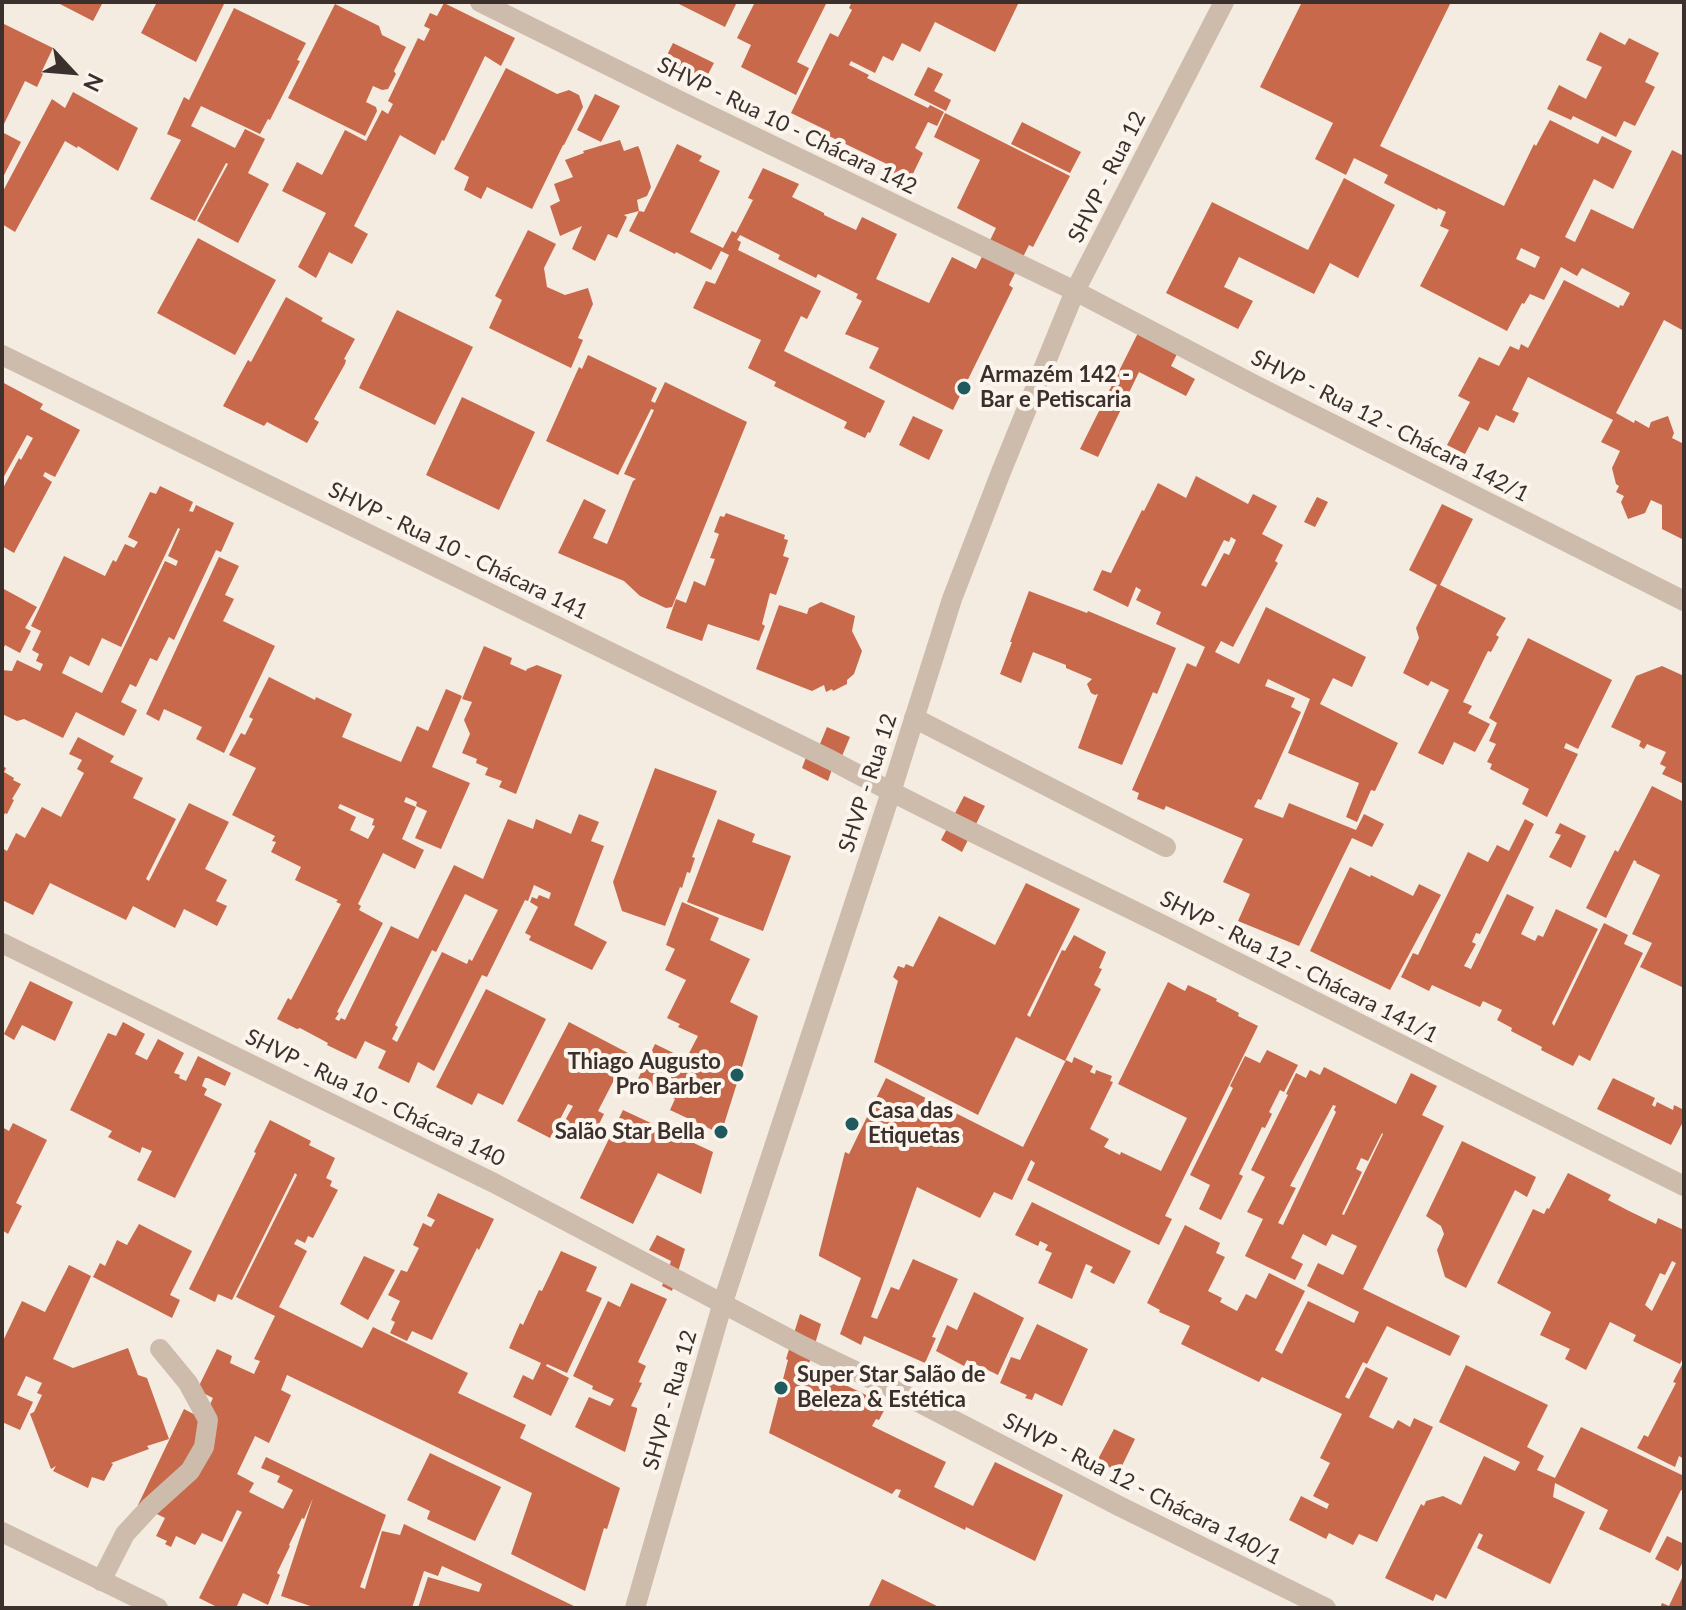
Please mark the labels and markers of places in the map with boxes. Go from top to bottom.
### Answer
place label: Armazém 142 - Bar e Petiscaria [980,362,1131,414]
marker: Armazém 142 - Bar e Petiscaria [955,379,973,397]
place label: Thiago Augusto Pro Barber [568,1049,721,1100]
marker: Thiago Augusto Pro Barber [728,1066,746,1084]
place label: Casa das Etiquetas [868,1098,960,1150]
marker: Casa das Etiquetas [843,1115,861,1133]
place label: Salão Star Bella [555,1119,705,1145]
marker: Salão Star Bella [712,1123,730,1141]
place label: Super Star Salão de Beleza & Estética [797,1362,985,1414]
marker: Super Star Salão de Beleza & Estética [772,1379,790,1397]

